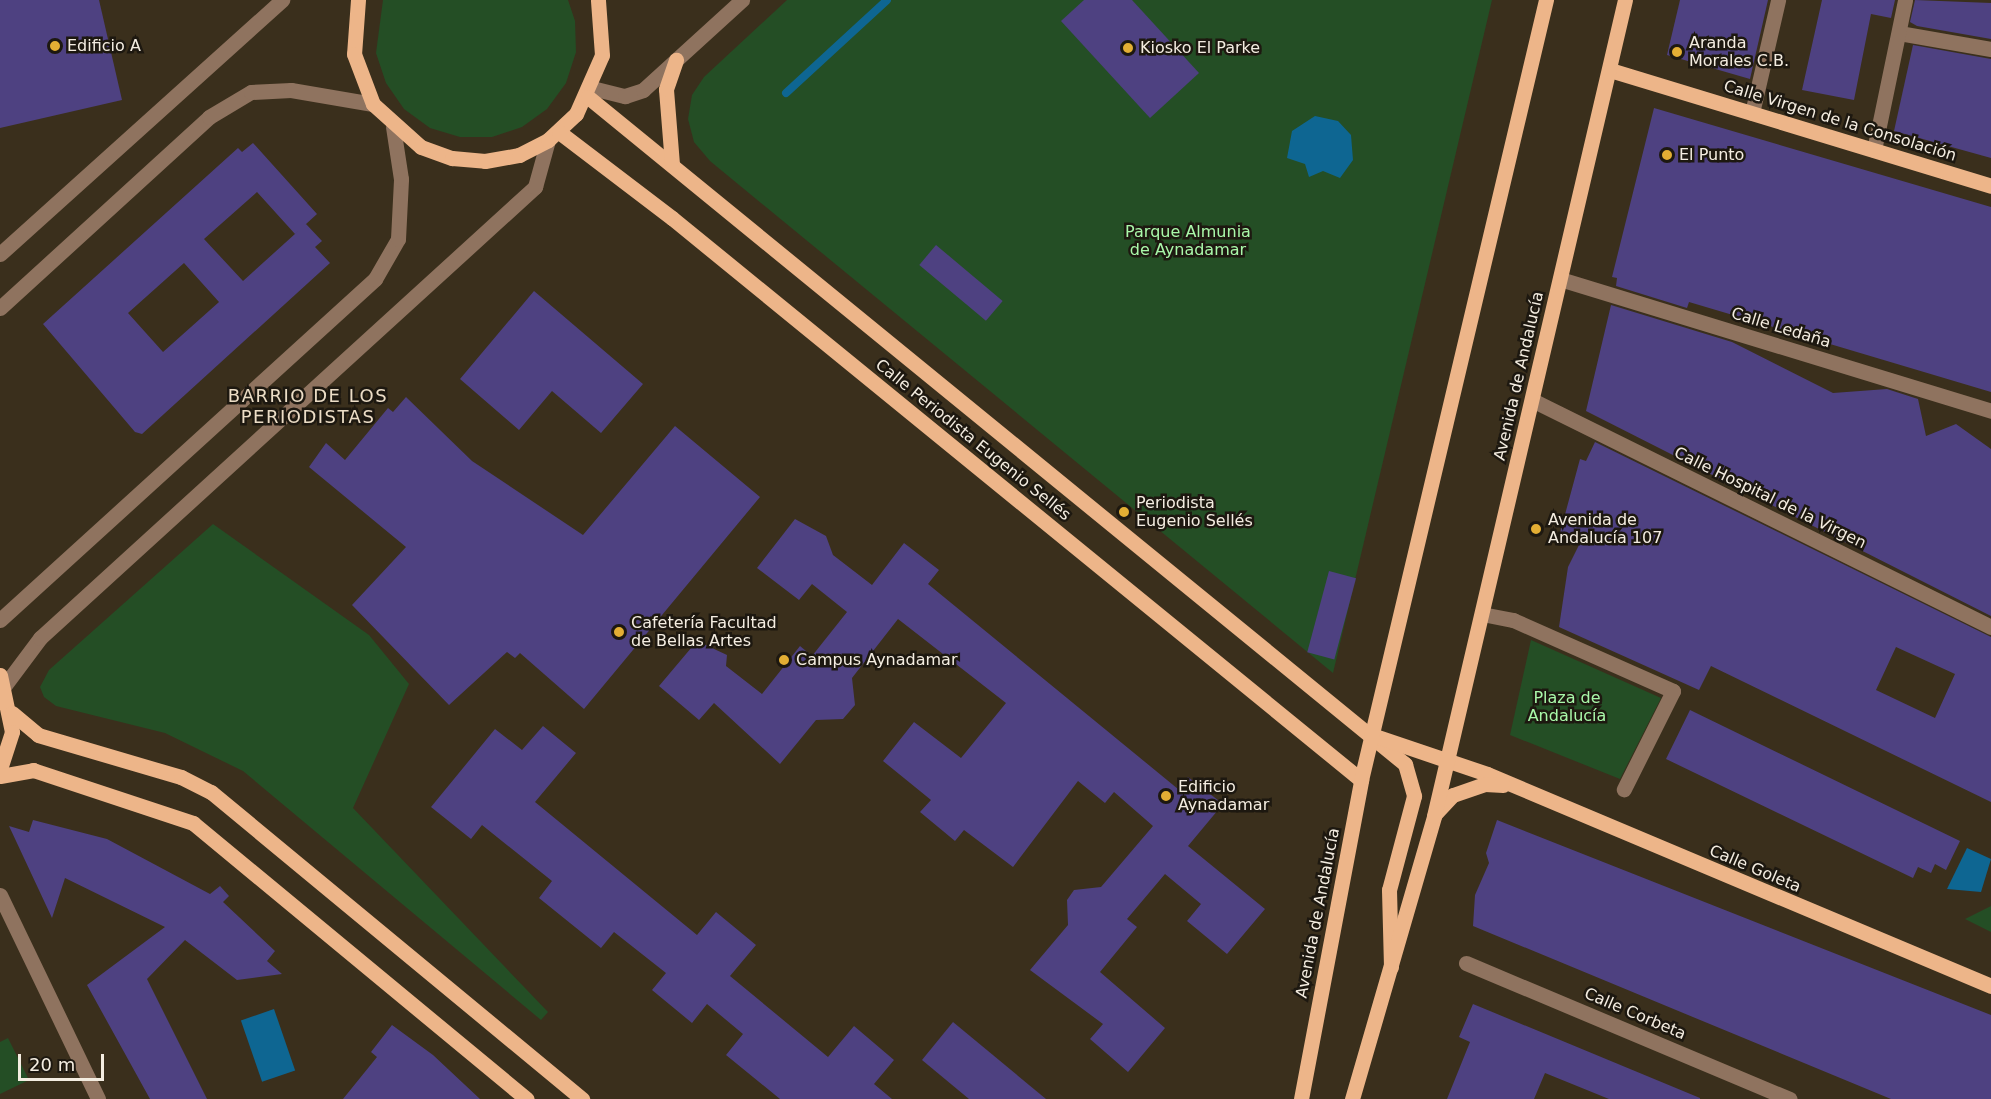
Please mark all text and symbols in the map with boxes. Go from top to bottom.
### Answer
place label: Aranda Morales C.B. [1689,33,1789,71]
place label: Edificio A [67,36,141,56]
place label: Kiosko El Parke [1140,38,1260,58]
marker: Edificio A [48,39,62,53]
marker: Kiosko El Parke [1121,41,1135,55]
marker: Aranda Morales C.B. [1670,45,1684,59]
street label: Calle Virgen de la Consolación [1721,76,1959,166]
place label: El Punto [1679,145,1744,165]
marker: El Punto [1660,148,1674,162]
park label: Parque Almunia de Aynadamar [1125,222,1251,260]
street label: Avenida de Andalucía [1490,290,1548,462]
street label: Calle Ledaña [1729,304,1833,352]
street label: Calle Periodista Eugenio Sellés [872,355,1074,525]
district label: BARRIO DE LOS PERIODISTAS [228,386,388,428]
street label: Calle Hospital de la Virgen [1671,443,1869,553]
place label: Periodista Eugenio Sellés [1136,493,1253,531]
marker: Periodista Eugenio Sellés [1117,505,1131,519]
place label: Avenida de Andalucía 107 [1548,510,1662,548]
marker: Avenida de Andalucía 107 [1529,522,1543,536]
place label: Cafetería Facultad de Bellas Artes [631,613,777,651]
marker: Cafetería Facultad de Bellas Artes [612,625,626,639]
place label: Campus Aynadamar [796,650,957,670]
marker: Campus Aynadamar [777,653,791,667]
park label: Plaza de Andalucía [1528,688,1606,726]
place label: Edificio Aynadamar [1178,777,1269,815]
marker: Edificio Aynadamar [1159,789,1173,803]
street label: Avenida de Andalucía [1292,826,1344,1000]
street label: Calle Goleta [1706,841,1804,897]
street label: Calle Corbeta [1581,984,1689,1044]
scale bar [21,1042,106,1080]
text: 20 m [29,1054,75,1075]

